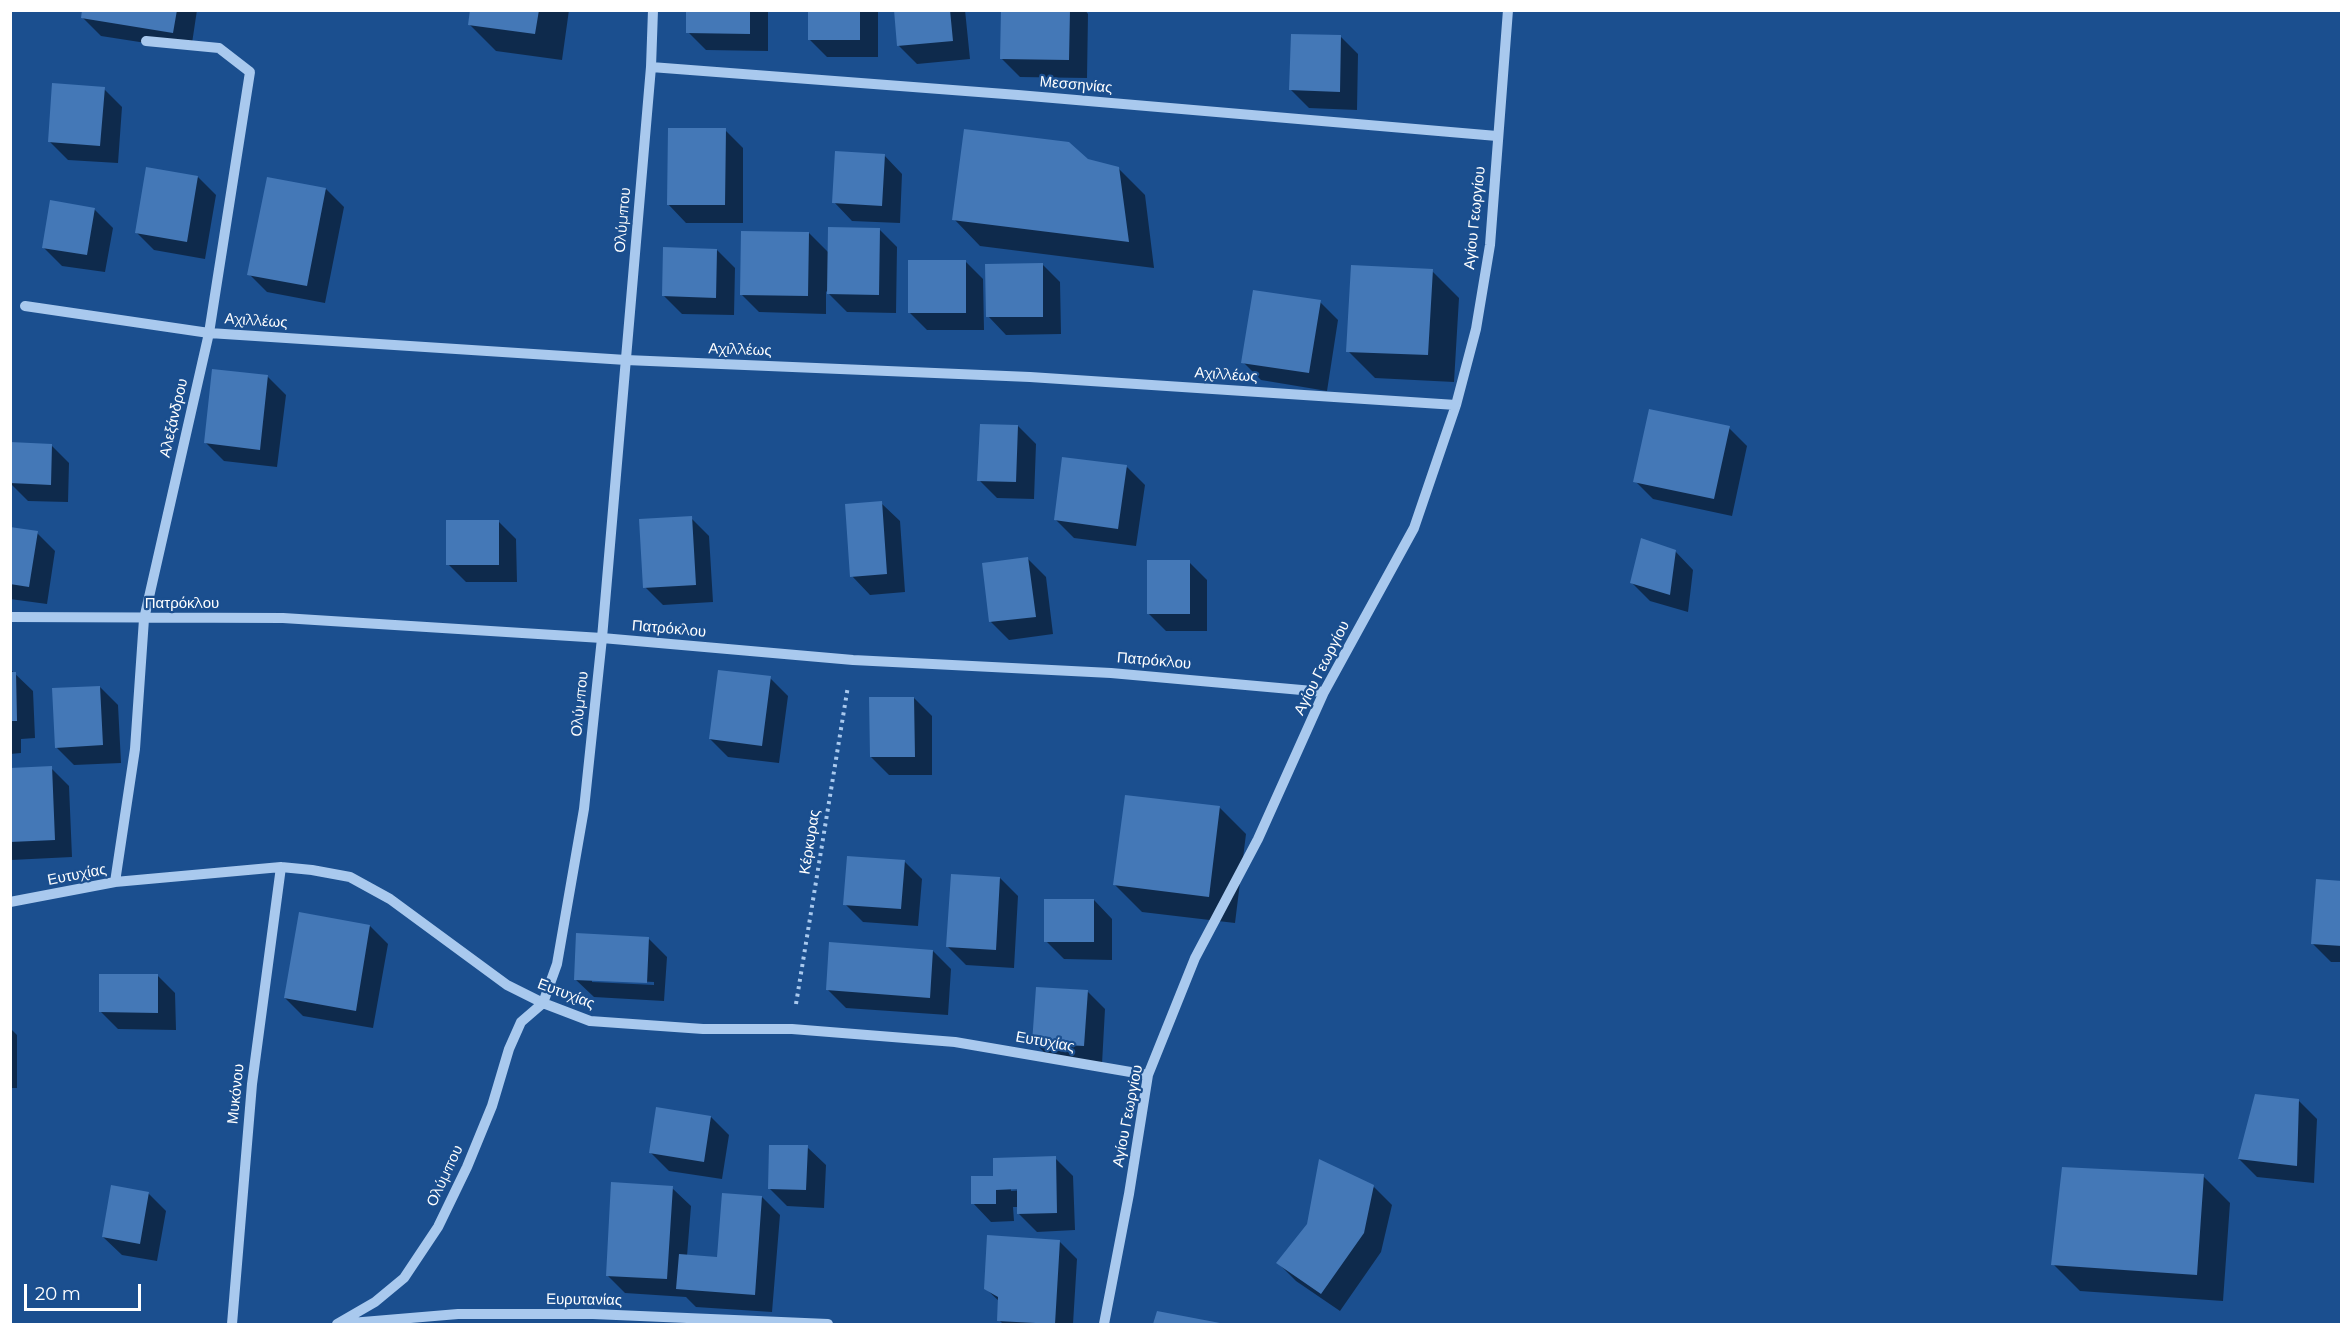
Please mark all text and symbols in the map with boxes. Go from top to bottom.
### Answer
street label: Μεσσηνίας [1039,73,1113,97]
street label: Αγίου Γεωργίου [1461,166,1489,270]
street label: Ολύμπου [611,187,635,253]
street label: Αχιλλέως [224,310,288,332]
street label: Αχιλλέως [708,340,772,360]
street label: Αχιλλέως [1194,364,1258,386]
street label: Αλεξάνδρου [156,377,192,459]
street label: Πατρόκλου [145,595,219,613]
street label: Πατρόκλου [631,617,707,641]
street label: Αγίου Γεωργίου [1290,618,1354,718]
street label: Πατρόκλου [1116,649,1192,673]
street label: Ολύμπου [568,670,592,738]
street label: Κέρκυρας [796,808,824,876]
street label: Ευτυχίας [46,860,108,890]
street label: Ευτυχίας [535,975,597,1013]
street label: Ευτυχίας [1014,1028,1076,1056]
street label: Μυκόνου [224,1063,248,1125]
street label: Αγίου Γεωργίου [1109,1063,1147,1169]
street label: Ολύμπου [423,1142,467,1210]
scale bar [27,1272,144,1310]
text: 20 m [35,1283,81,1305]
street label: Ευρυτανίας [546,1290,622,1310]

